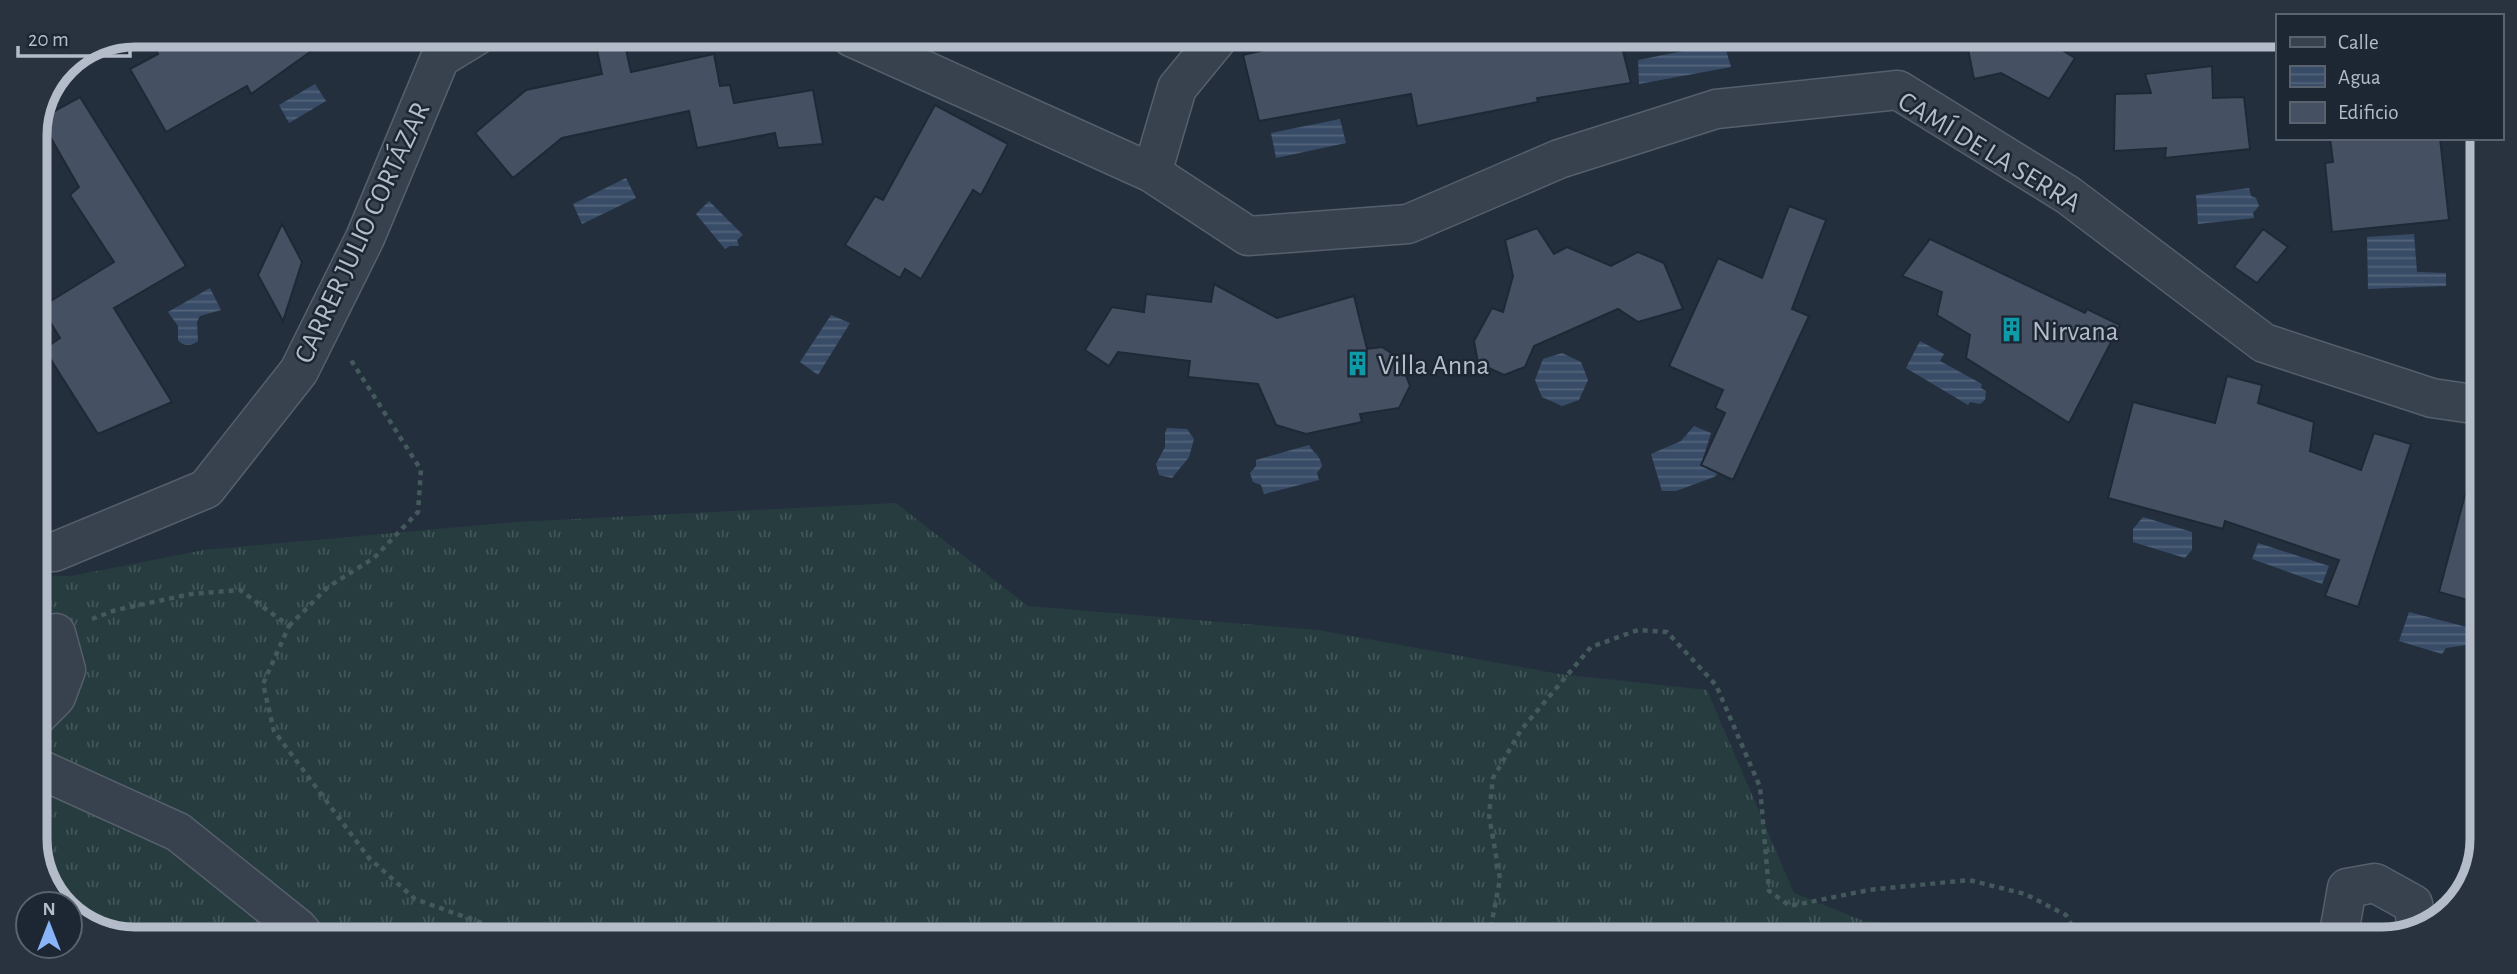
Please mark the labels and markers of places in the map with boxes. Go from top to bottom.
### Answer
building icon: Nirvana [1998,316,2026,344]
place label: Nirvana [2032,318,2119,346]
building icon: Villa Anna [1344,350,1372,378]
place label: Villa Anna [1378,352,1489,380]

